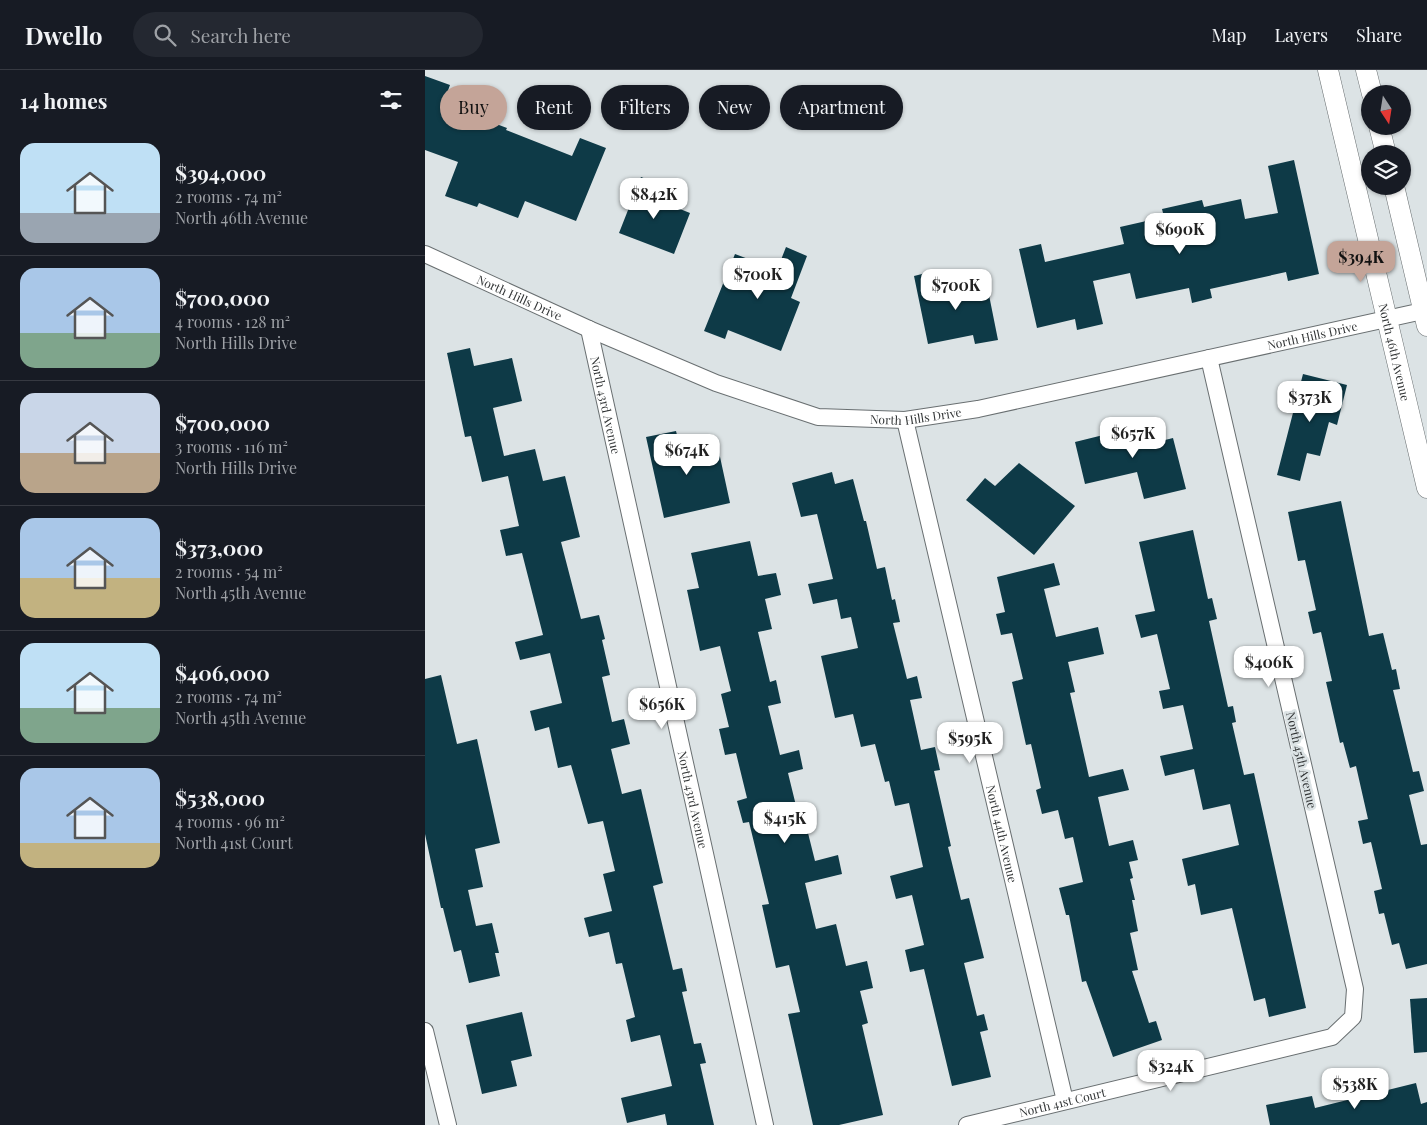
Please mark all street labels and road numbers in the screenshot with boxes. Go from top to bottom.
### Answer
street label: North Hills Drive [475,271,565,324]
street label: North 46th Avenue [1376,302,1414,403]
street label: North Hills Drive [1266,318,1359,353]
street label: North 43rd Avenue [587,355,624,456]
street label: North Hills Drive [870,404,963,428]
street label: North 45th Avenue [1283,710,1321,810]
street label: North 43rd Avenue [674,749,712,850]
street label: North 44th Avenue [983,783,1021,884]
street label: North 41st Court [1017,1084,1108,1120]

